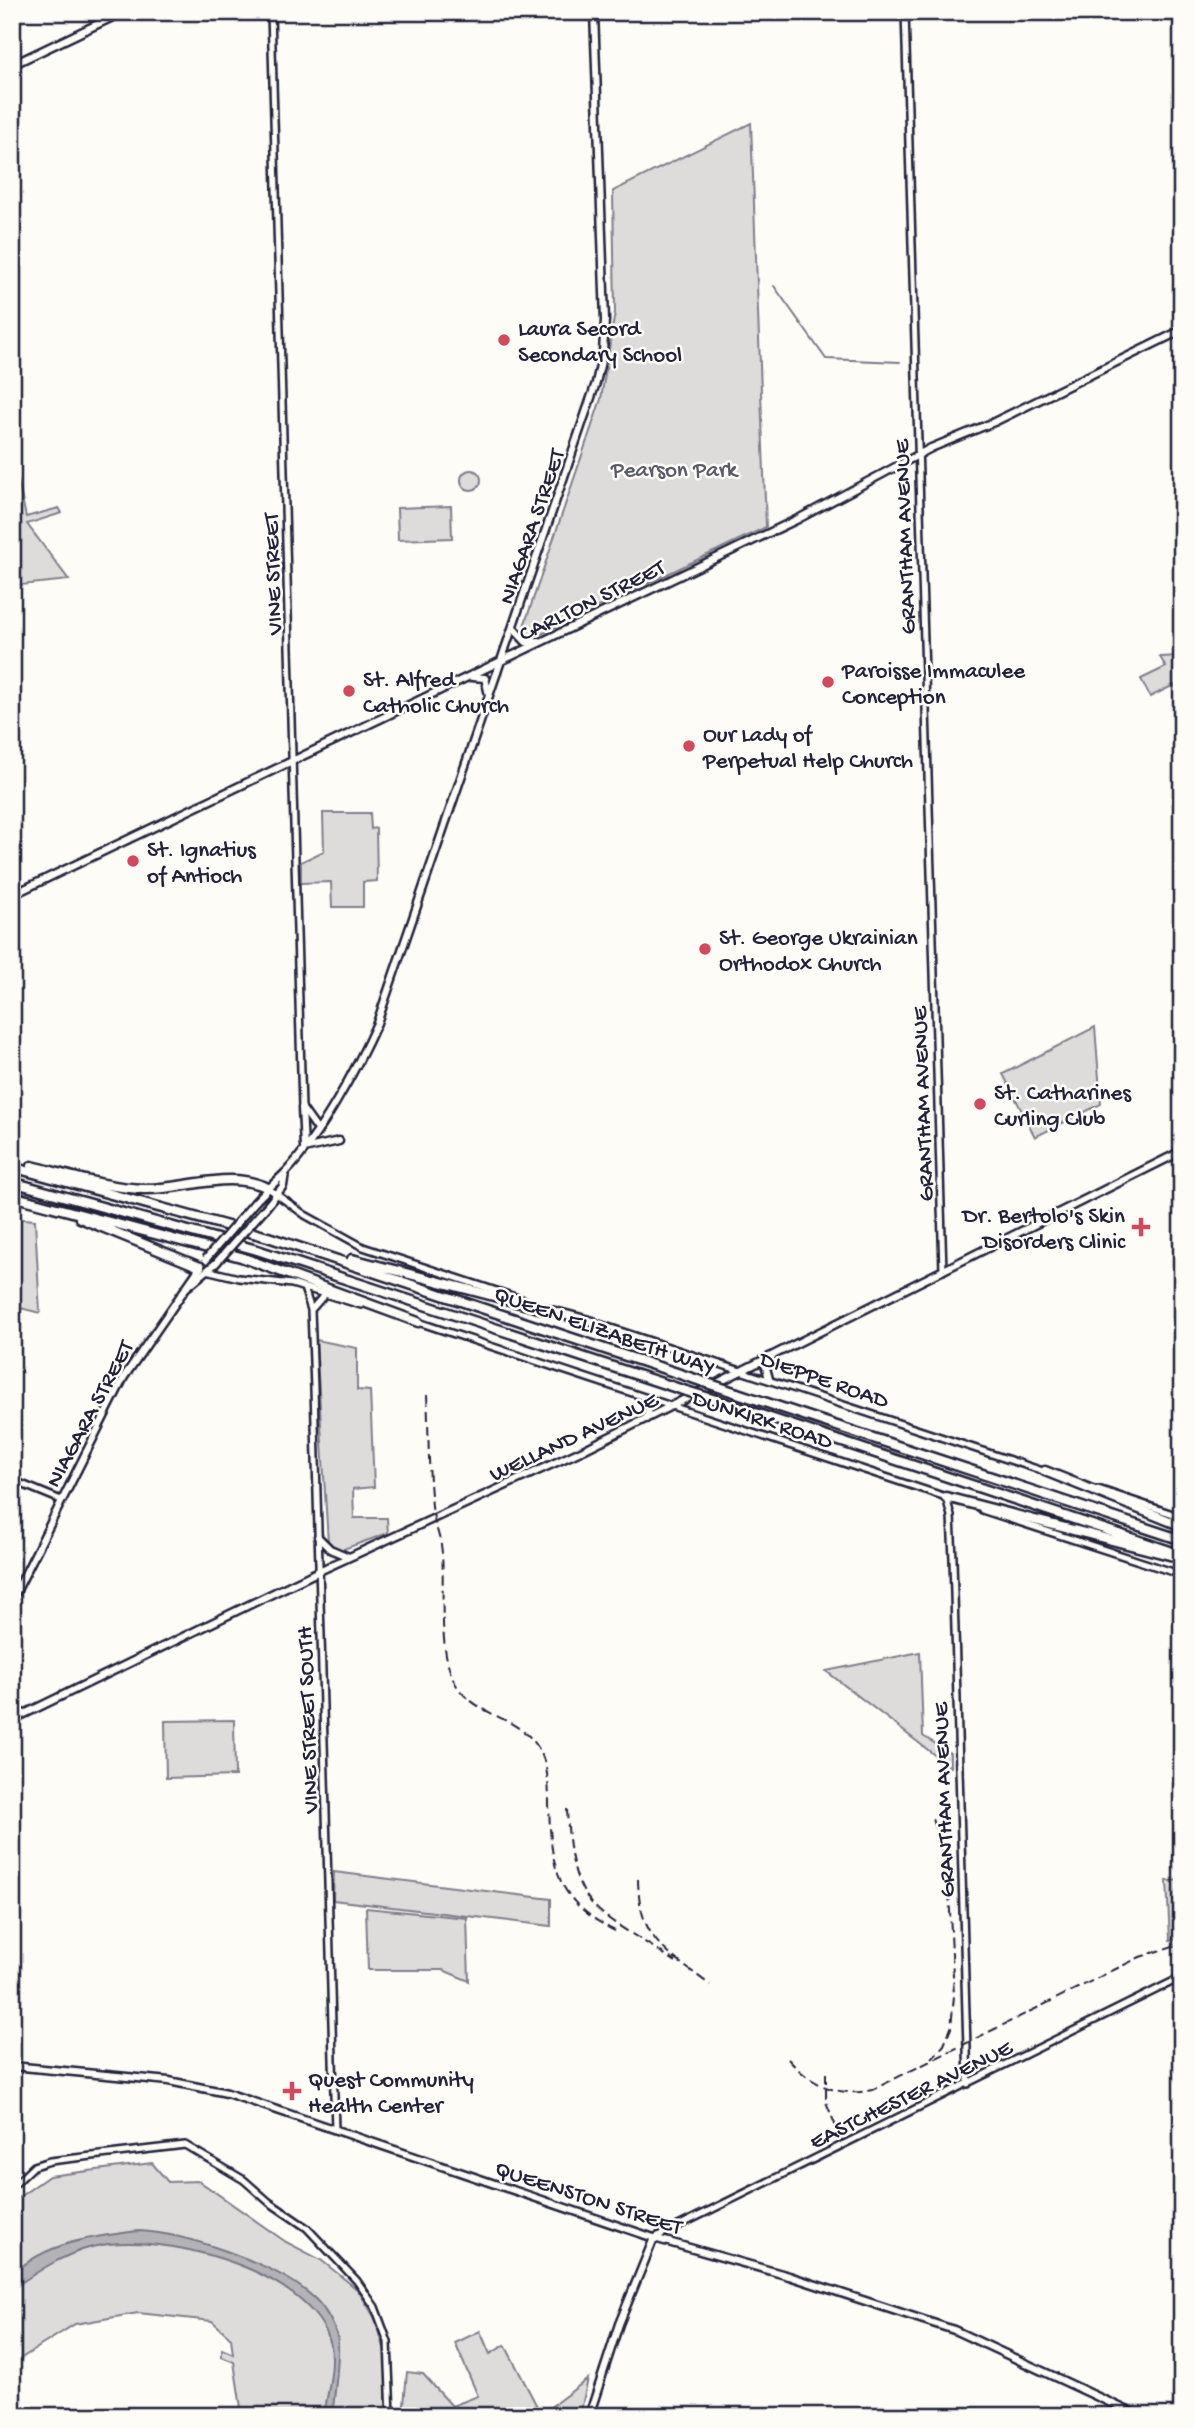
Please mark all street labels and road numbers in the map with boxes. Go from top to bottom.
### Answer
street label: GRANTHAM AVENUE [890,437,923,635]
street label: NIAGARA STREET [494,445,573,608]
street label: VINE STREET [259,511,290,636]
street label: CARLTON STREET [515,555,671,649]
street label: GRANTHAM AVENUE [908,1004,941,1202]
street label: QUEEN ELIZABETH WAY [490,1282,718,1383]
street label: NIAGARA STREET [41,1336,142,1493]
street label: DIEPPE ROAD [754,1346,893,1416]
street label: DUNKIRK ROAD [686,1385,837,1457]
street label: WELLAND AVENUE [486,1387,665,1489]
street label: VINE STREET SOUTH [293,1625,326,1815]
street label: GRANTHAM AVENUE [929,1700,962,1898]
street label: EASTCHESTER AVENUE [806,2035,1019,2157]
street label: QUEENSTON STREET [491,2156,686,2243]

